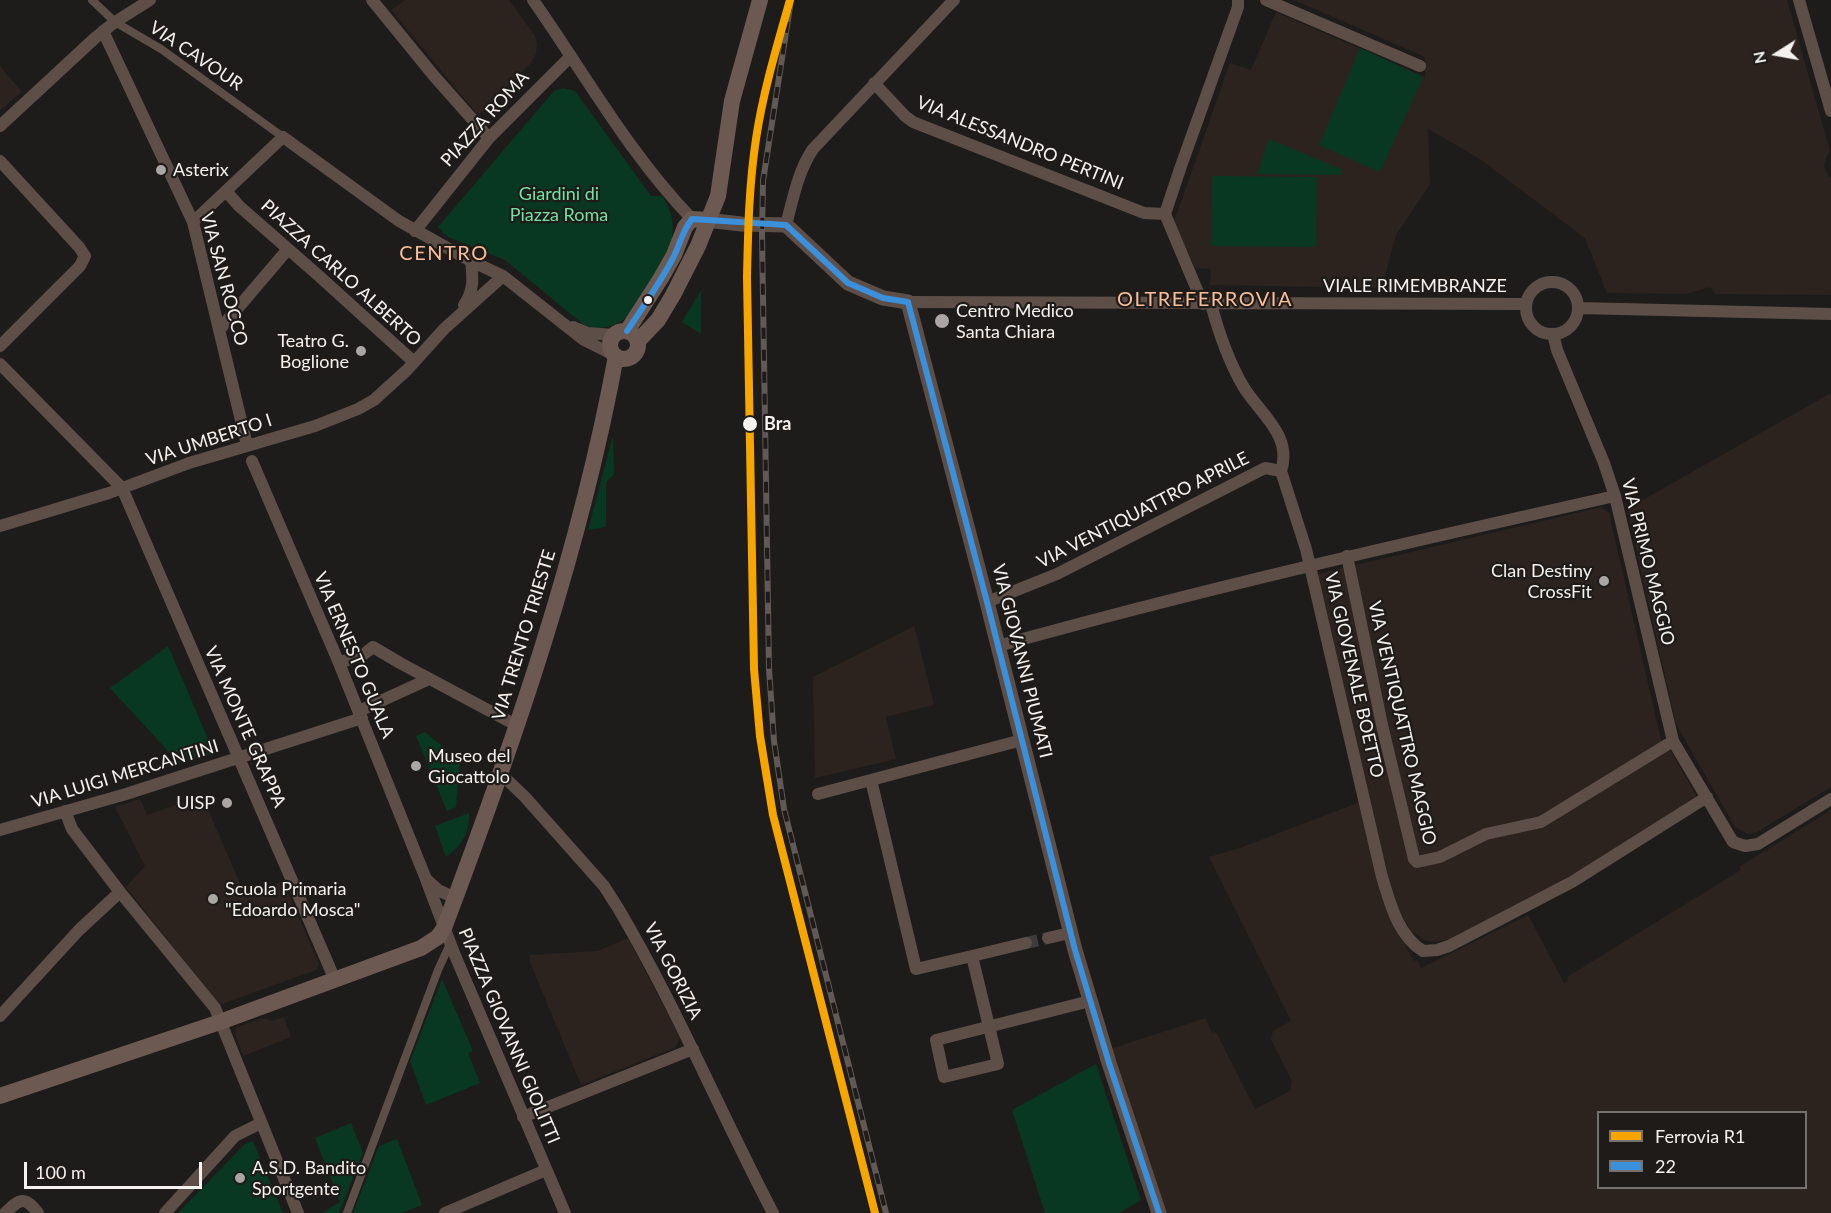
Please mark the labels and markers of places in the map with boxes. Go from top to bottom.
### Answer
place label: Asterix [173,159,229,181]
marker: Asterix [154,163,168,177]
unlabelled marker [642,294,654,306]
place label: Centro Medico Santa Chiara [956,300,1074,342]
marker: Centro Medico Santa Chiara [933,312,951,330]
place label: Teatro G. Boglione [277,330,349,372]
marker: Teatro G. Boglione [354,344,368,358]
place label: Bra [764,413,791,435]
marker: Bra [741,415,759,433]
place label: Clan Destiny CrossFit [1491,560,1592,602]
marker: Clan Destiny CrossFit [1597,574,1611,588]
place label: Museo del Giocattolo [428,745,511,788]
marker: Museo del Giocattolo [409,759,423,773]
place label: UISP [176,792,215,814]
marker: UISP [220,796,234,810]
place label: Scuola Primaria "Edoardo Mosca" [225,878,360,920]
marker: Scuola Primaria "Edoardo Mosca" [206,892,220,906]
place label: A.S.D. Bandito Sportgente [252,1157,366,1200]
marker: A.S.D. Bandito Sportgente [233,1171,247,1185]

